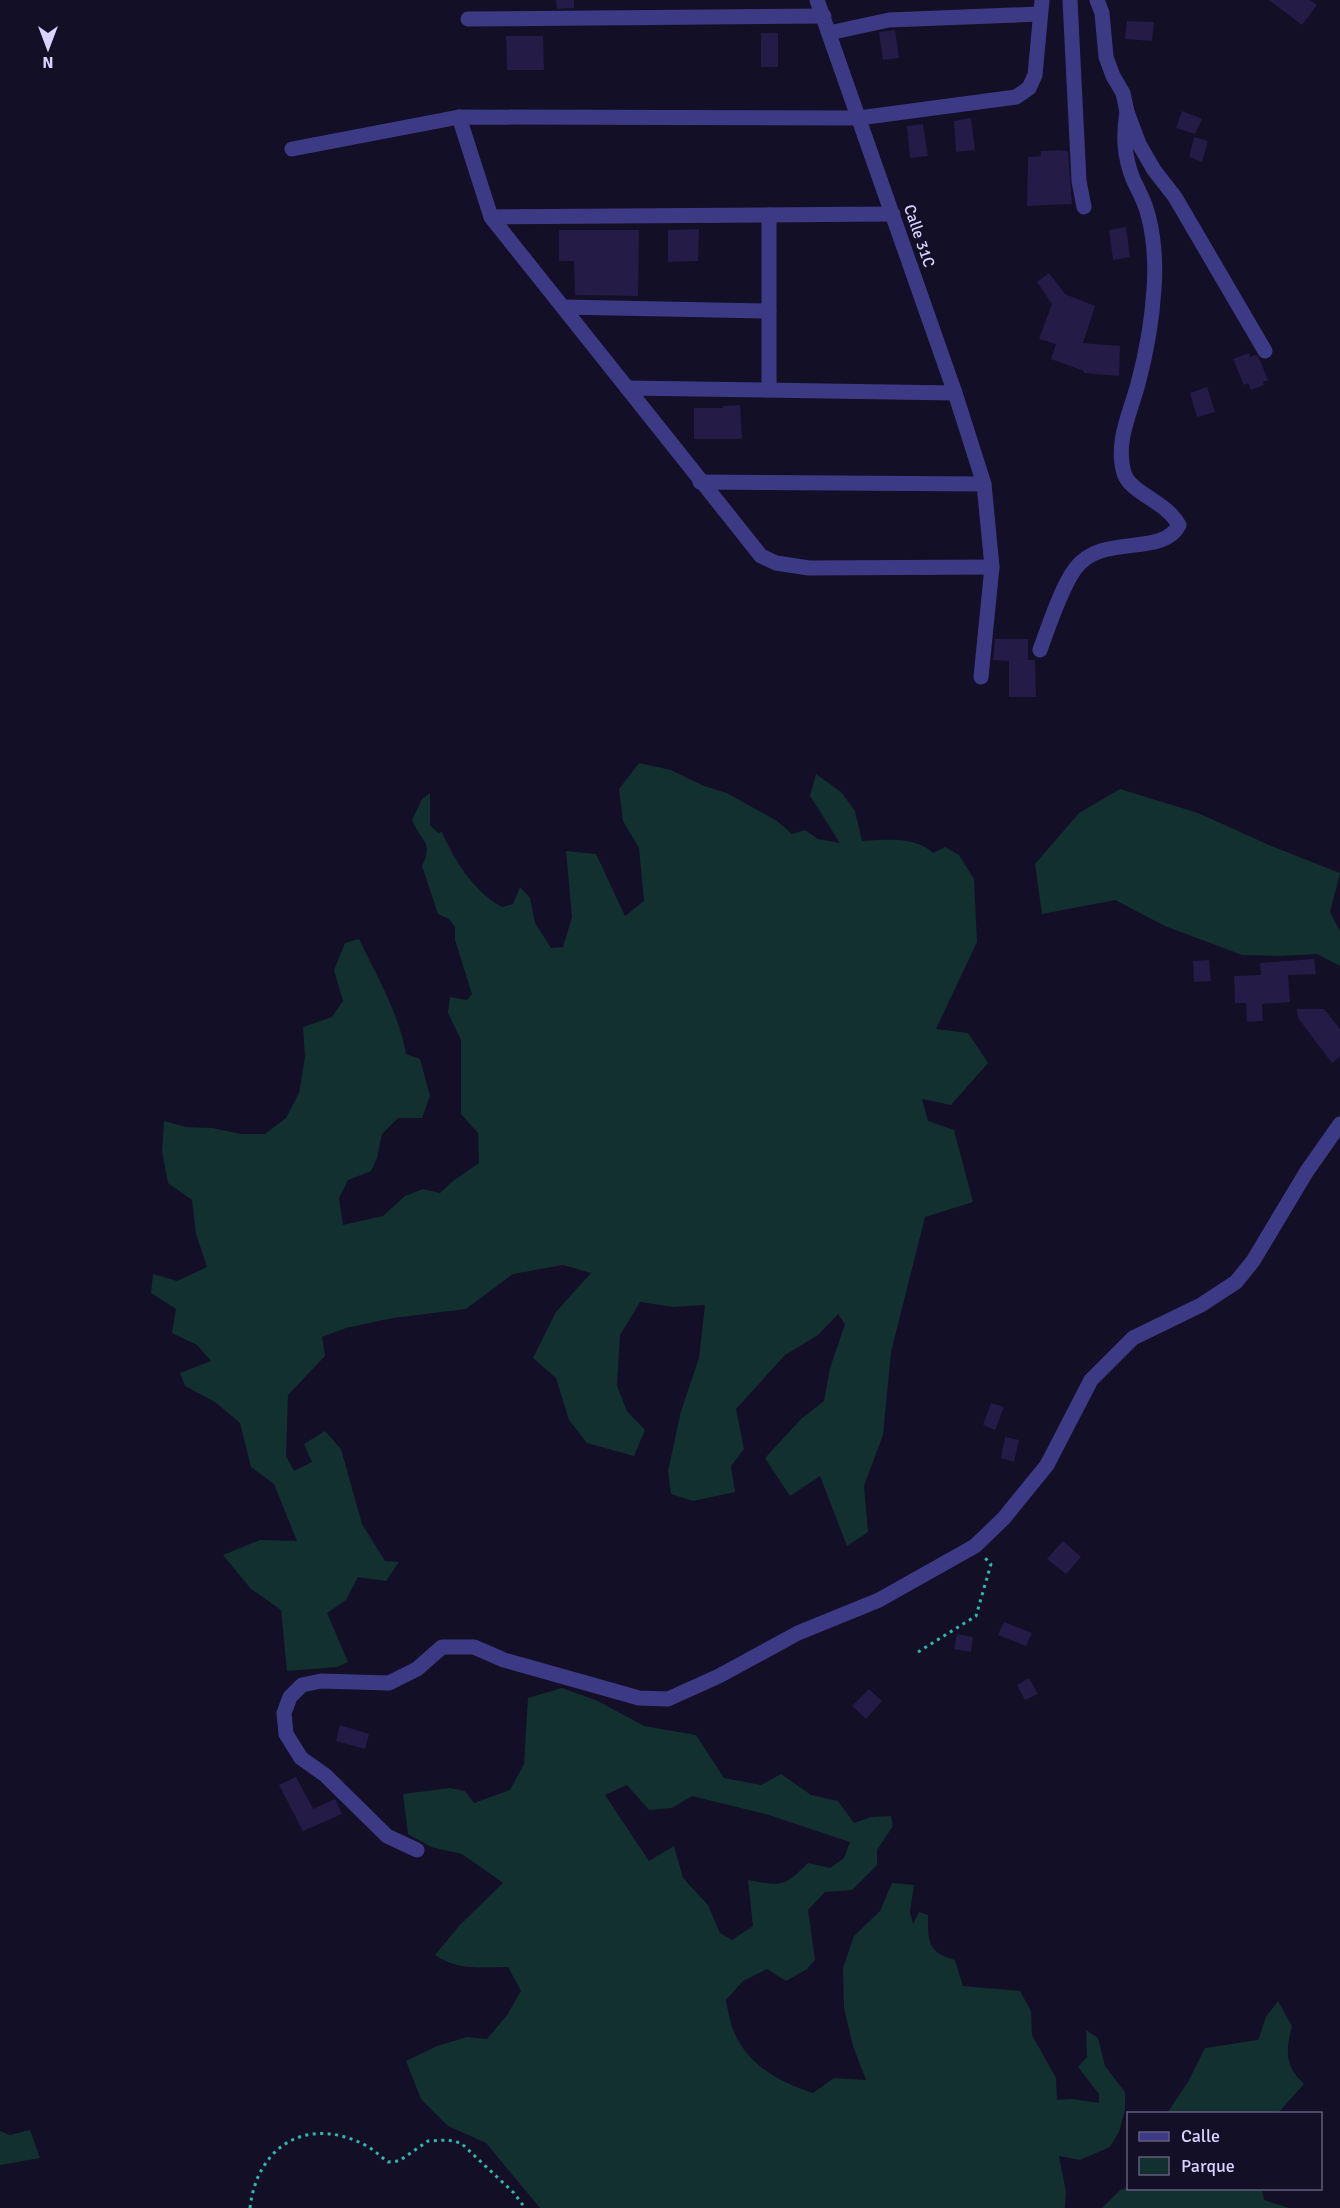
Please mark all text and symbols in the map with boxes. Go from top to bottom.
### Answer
north arrow [18,18,78,78]
text: N [42,52,54,72]
street label: Calle 31C [899,202,939,270]
legend [1127,2112,1322,2190]
text: Calle [1181,2125,1220,2147]
text: Parque [1181,2155,1235,2177]

